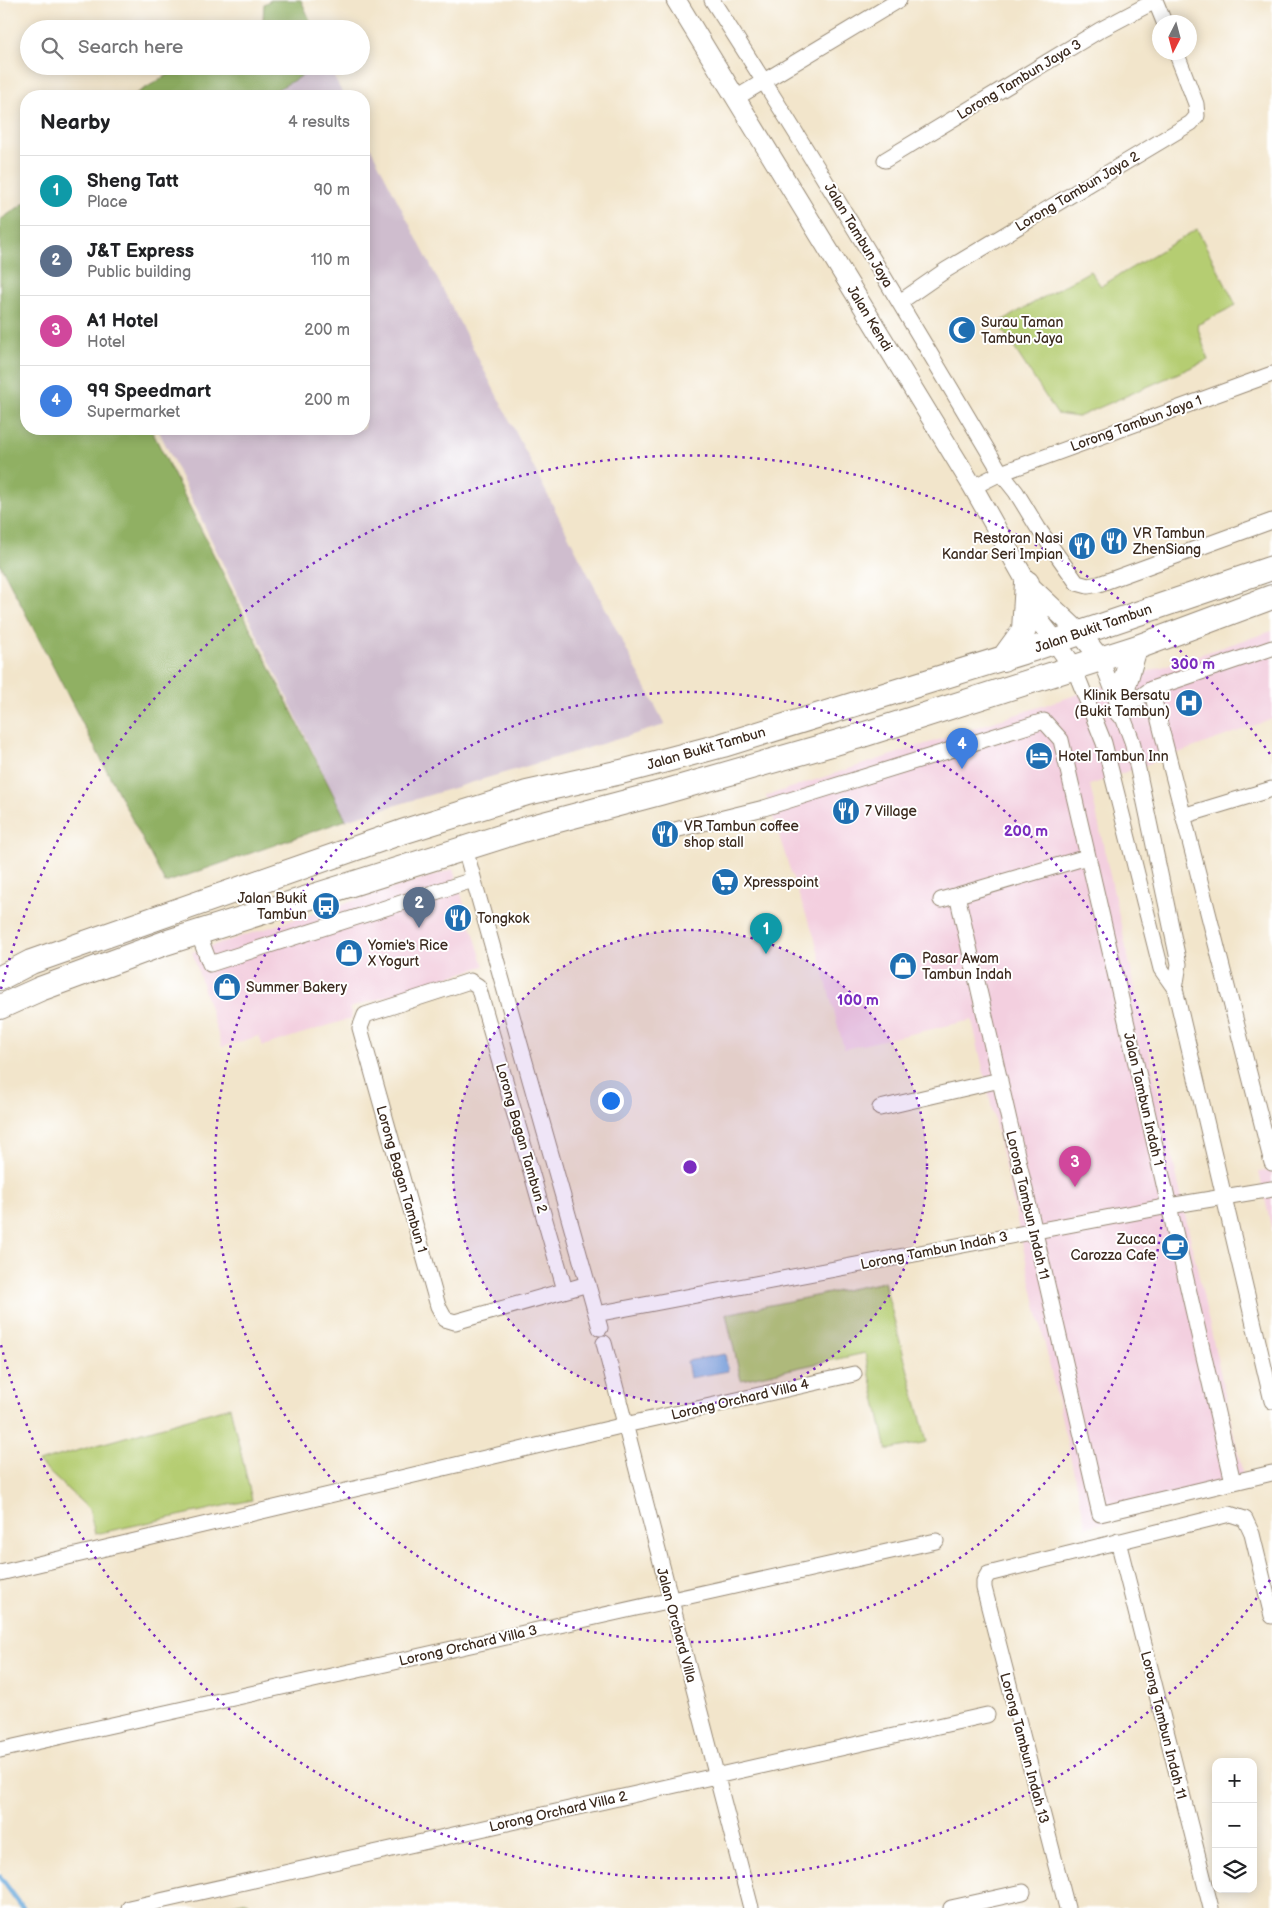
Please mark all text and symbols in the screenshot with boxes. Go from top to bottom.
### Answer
north arrow [1152,15,1197,60]
search box [20,20,370,75]
icon: search [38,34,66,62]
text: Search here [78,36,183,59]
street label: Lorong Tambun Jaya 3 [954,36,1084,123]
text: Nearby [40,110,110,135]
text: 4 results [288,113,350,132]
street label: Lorong Tambun Jaya 2 [1012,147,1143,235]
text: Sheng Tatt [87,170,179,193]
street label: Jalan Tambun Jaya [821,180,897,291]
text: 1 [53,181,59,200]
text: 90 m [314,181,350,200]
text: Place [87,193,128,212]
text: J&T Express [87,240,194,263]
text: 2 [51,251,61,270]
text: 110 m [311,251,350,270]
text: Public building [87,263,191,282]
street label: Jalan Kendi [843,282,896,354]
text: A1 Hotel [87,310,158,333]
place label: Surau Taman Tambun Jaya [981,314,1063,347]
mosque icon: Surau Taman Tambun Jaya [947,315,977,345]
text: 3 [51,321,61,340]
text: 200 m [304,321,350,340]
text: Hotel [87,333,125,352]
text: 99 Speedmart [87,380,211,403]
text: 4 [51,391,61,410]
text: 200 m [304,391,350,410]
street label: Lorong Tambun Jaya 1 [1068,392,1204,455]
text: Supermarket [87,403,180,422]
place label: VR Tambun ZhenSiang [1132,525,1205,558]
restaurant icon: VR Tambun ZhenSiang [1099,526,1129,556]
place label: Restoran Nasi Kandar Seri Impian [942,530,1063,563]
restaurant icon: Restoran Nasi Kandar Seri Impian [1067,531,1097,561]
street label: Jalan Bukit Tambun [1032,600,1154,656]
text: 300 m [1171,655,1215,674]
place label: Klinik Bersatu (Bukit Tambun) [1075,687,1170,720]
hospital icon: Klinik Bersatu (Bukit Tambun) [1174,688,1204,718]
street label: Jalan Bukit Tambun [645,723,768,774]
pin: 4 [946,728,978,769]
hotel icon: Hotel Tambun Inn [1024,741,1054,771]
place label: Hotel Tambun Inn [1058,748,1169,765]
restaurant icon: 7 Village [831,796,861,826]
place label: 7 Village [865,803,917,820]
place label: VR Tambun coffee shop stall [684,818,799,851]
restaurant icon: VR Tambun coffee shop stall [650,819,680,849]
text: 200 m [1004,822,1048,841]
supermarket icon: Xpresspoint [710,867,740,897]
place label: Xpresspoint [743,874,819,891]
pin: 2 [403,887,435,928]
place label: Jalan Bukit Tambun [238,890,308,923]
bus stop icon: Jalan Bukit Tambun [311,891,341,921]
restaurant icon: Tongkok [443,903,473,933]
place label: Tongkok [477,910,529,927]
pin: 1 [750,913,782,954]
place label: Yomie's Rice X Yogurt [367,937,448,970]
shop icon: Yomie's Rice X Yogurt [334,938,364,968]
place label: Pasar Awam Tambun Indah [922,950,1012,983]
shop icon: Pasar Awam Tambun Indah [888,951,918,981]
shop icon: Summer Bakery [212,972,242,1002]
place label: Summer Bakery [246,979,348,996]
text: 100 m [837,991,879,1010]
street label: Jalan Tambun Indah 1 [1120,1031,1167,1167]
street label: Lorong Bagan Tambun 2 [492,1061,551,1216]
your location [598,1088,624,1114]
street label: Lorong Bagan Tambun 1 [372,1104,431,1255]
street label: Lorong Tambun Indah 11 [1002,1129,1053,1281]
pin: 3 [1059,1146,1091,1187]
centre of rings [681,1158,699,1176]
street label: Lorong Tambun Indah 3 [859,1228,1009,1273]
place label: Zucca Carozza Cafe [1071,1231,1156,1264]
cafe icon: Zucca Carozza Cafe [1160,1232,1190,1262]
street label: Lorong Orchard Villa 4 [669,1375,811,1424]
street label: Jalan Orchard Villa [653,1566,700,1685]
street label: Lorong Orchard Villa 3 [397,1621,539,1670]
street label: Lorong Tambun Indah 11 [1137,1649,1190,1801]
street label: Lorong Tambun Indah 13 [996,1671,1053,1825]
map controls [1212,1758,1257,1893]
button: + [1212,1758,1257,1803]
street label: Lorong Orchard Villa 2 [488,1787,629,1836]
button: − [1212,1803,1257,1848]
button: layers [1212,1848,1257,1893]

